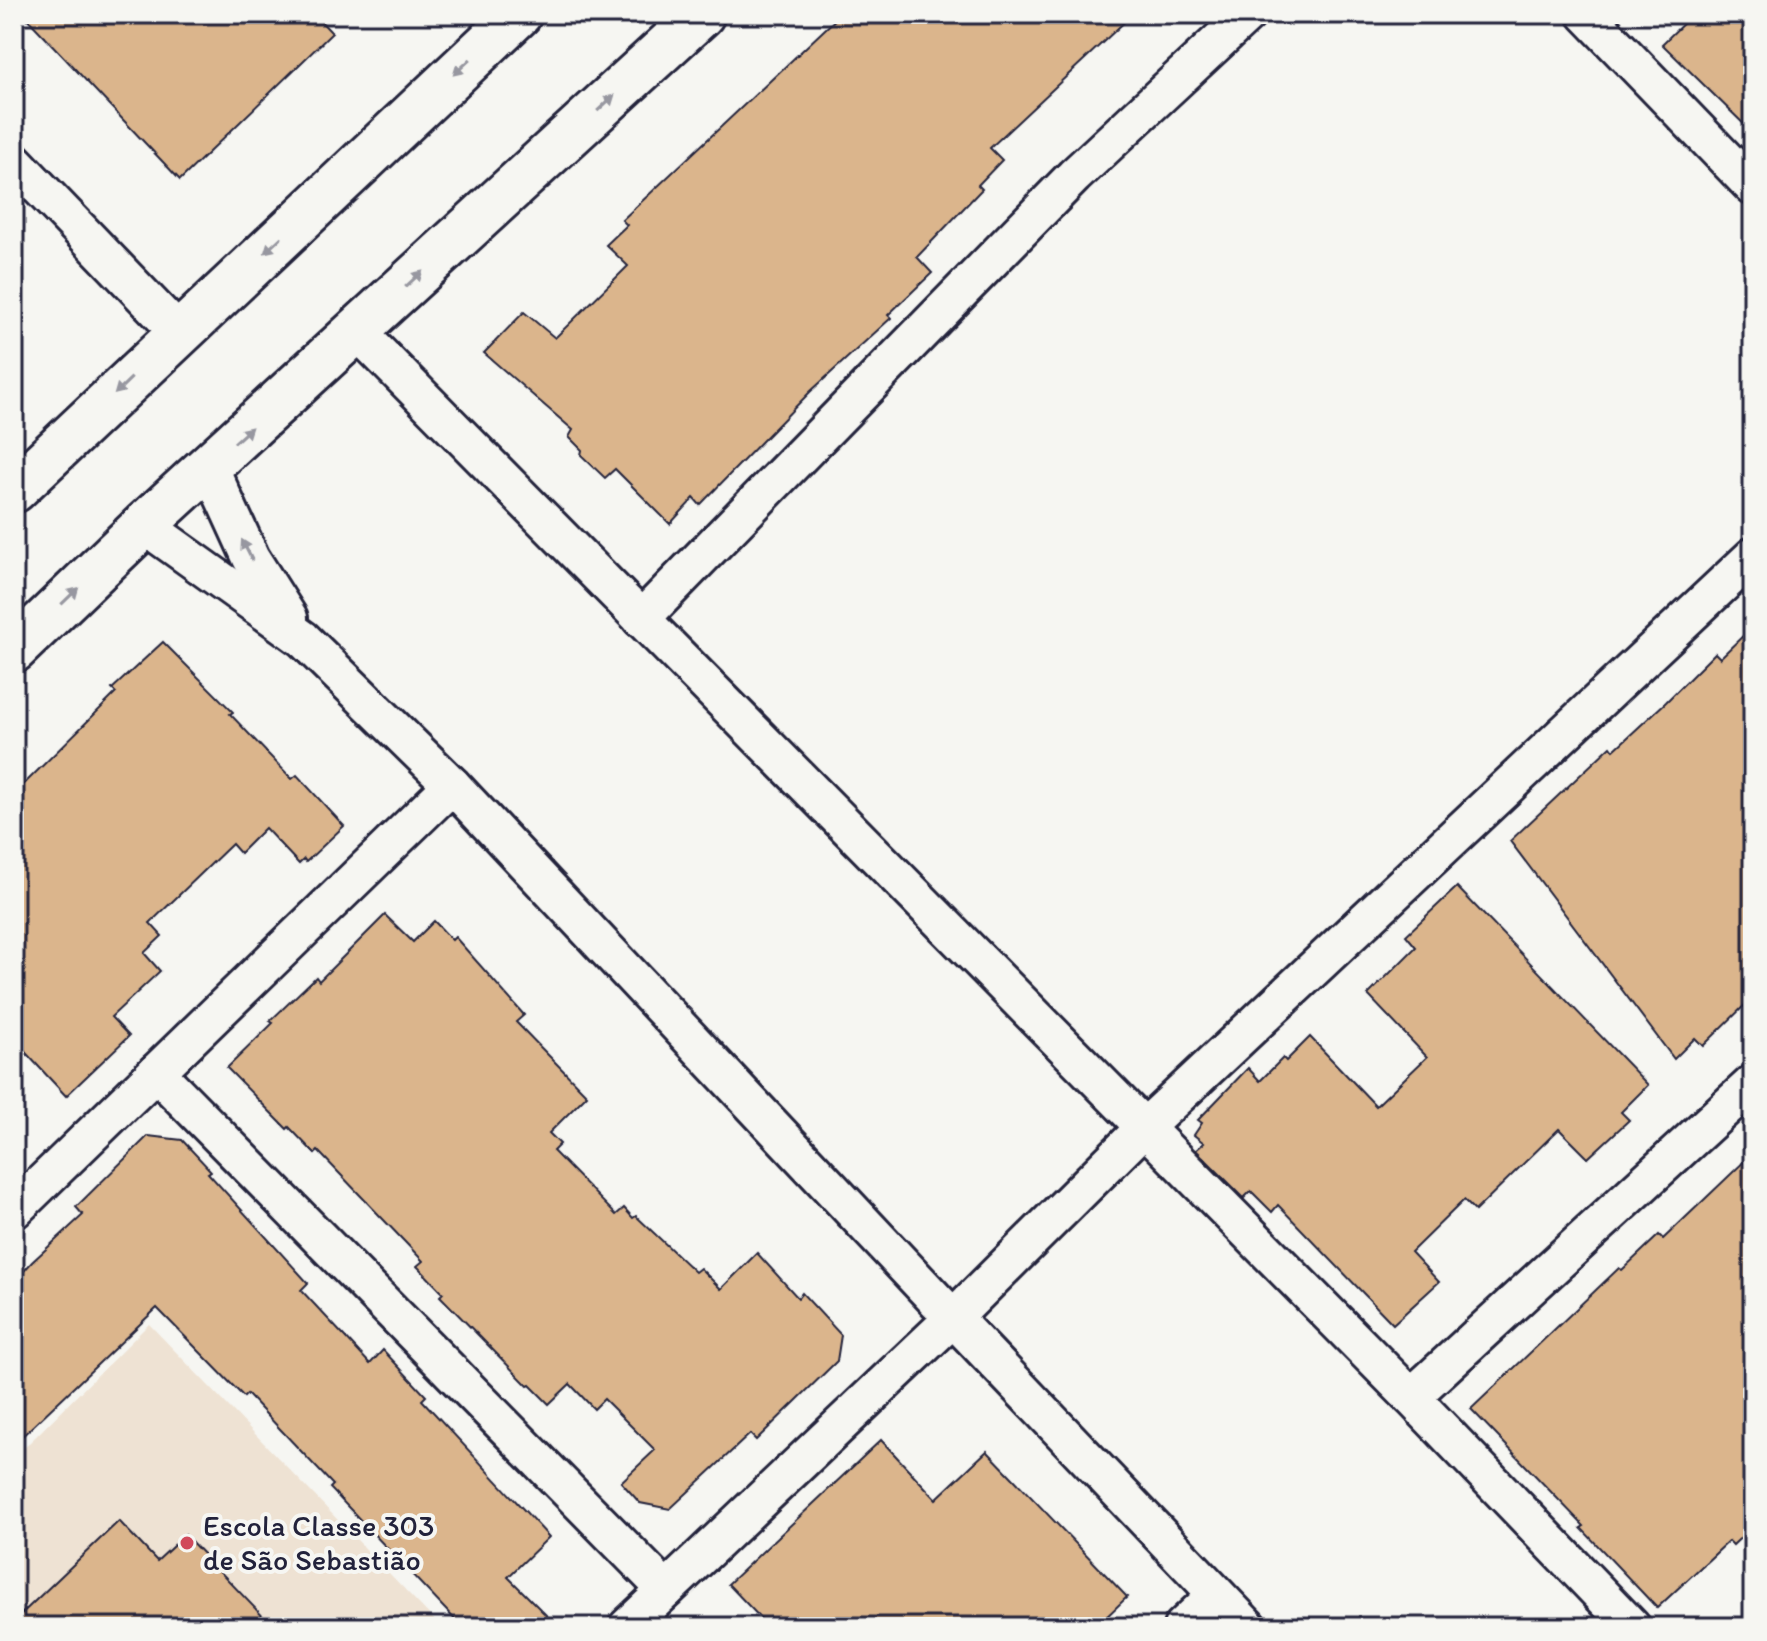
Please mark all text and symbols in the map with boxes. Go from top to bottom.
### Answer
one-way arrow [453,58,472,76]
one-way arrow [596,94,615,112]
one-way arrow [263,235,282,253]
one-way arrow [405,270,424,288]
one-way arrow [113,377,132,395]
one-way arrow [233,427,252,445]
one-way arrow [240,538,253,561]
one-way arrow [60,587,79,606]
place label: Escola Classe 303 de São Sebastião [203,1507,434,1578]
marker: Escola Classe 303 de São Sebastião [178,1534,196,1552]

